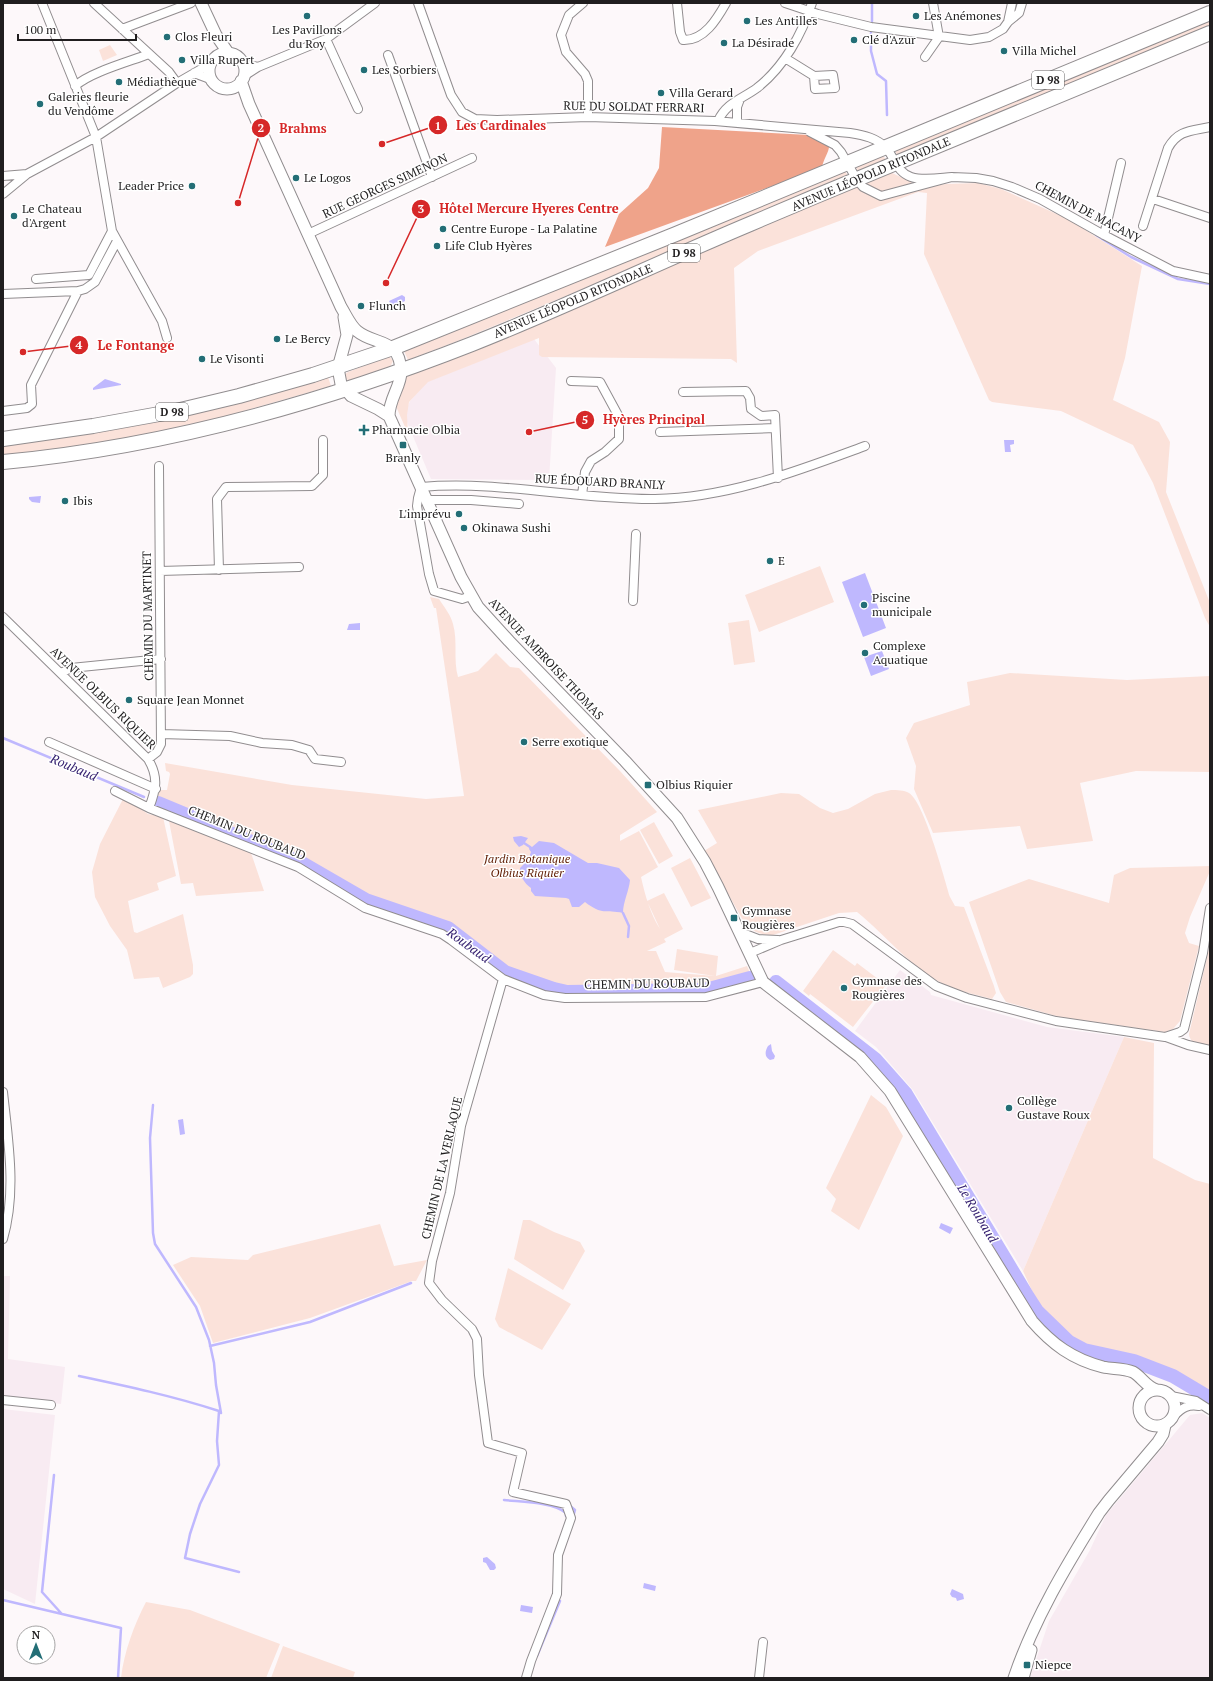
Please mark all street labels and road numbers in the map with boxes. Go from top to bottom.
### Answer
road number: D 98 [1032,71,1064,89]
street label: RUE DU SOLDAT FERRARI [563,98,705,115]
street label: AVENUE LÉOPOLD RITONDALE [789,133,953,214]
street label: RUE GEORGES SIMENON [320,150,450,221]
street label: CHEMIN DE MACANY [1032,177,1144,246]
road number: D 98 [668,244,700,262]
street label: AVENUE LÉOPOLD RITONDALE [491,260,655,341]
road number: D 98 [156,403,188,421]
street label: RUE ÉDOUARD BRANLY [534,471,666,492]
street label: CHEMIN DU MARTINET [139,550,156,681]
street label: AVENUE AMBROISE THOMAS [486,595,607,723]
street label: AVENUE OLBIUS RIQUIER [47,643,160,752]
street label: CHEMIN DU ROUBAUD [186,802,308,863]
street label: CHEMIN DU ROUBAUD [584,975,710,992]
street label: CHEMIN DE LA VERLAQUE [418,1095,465,1241]

